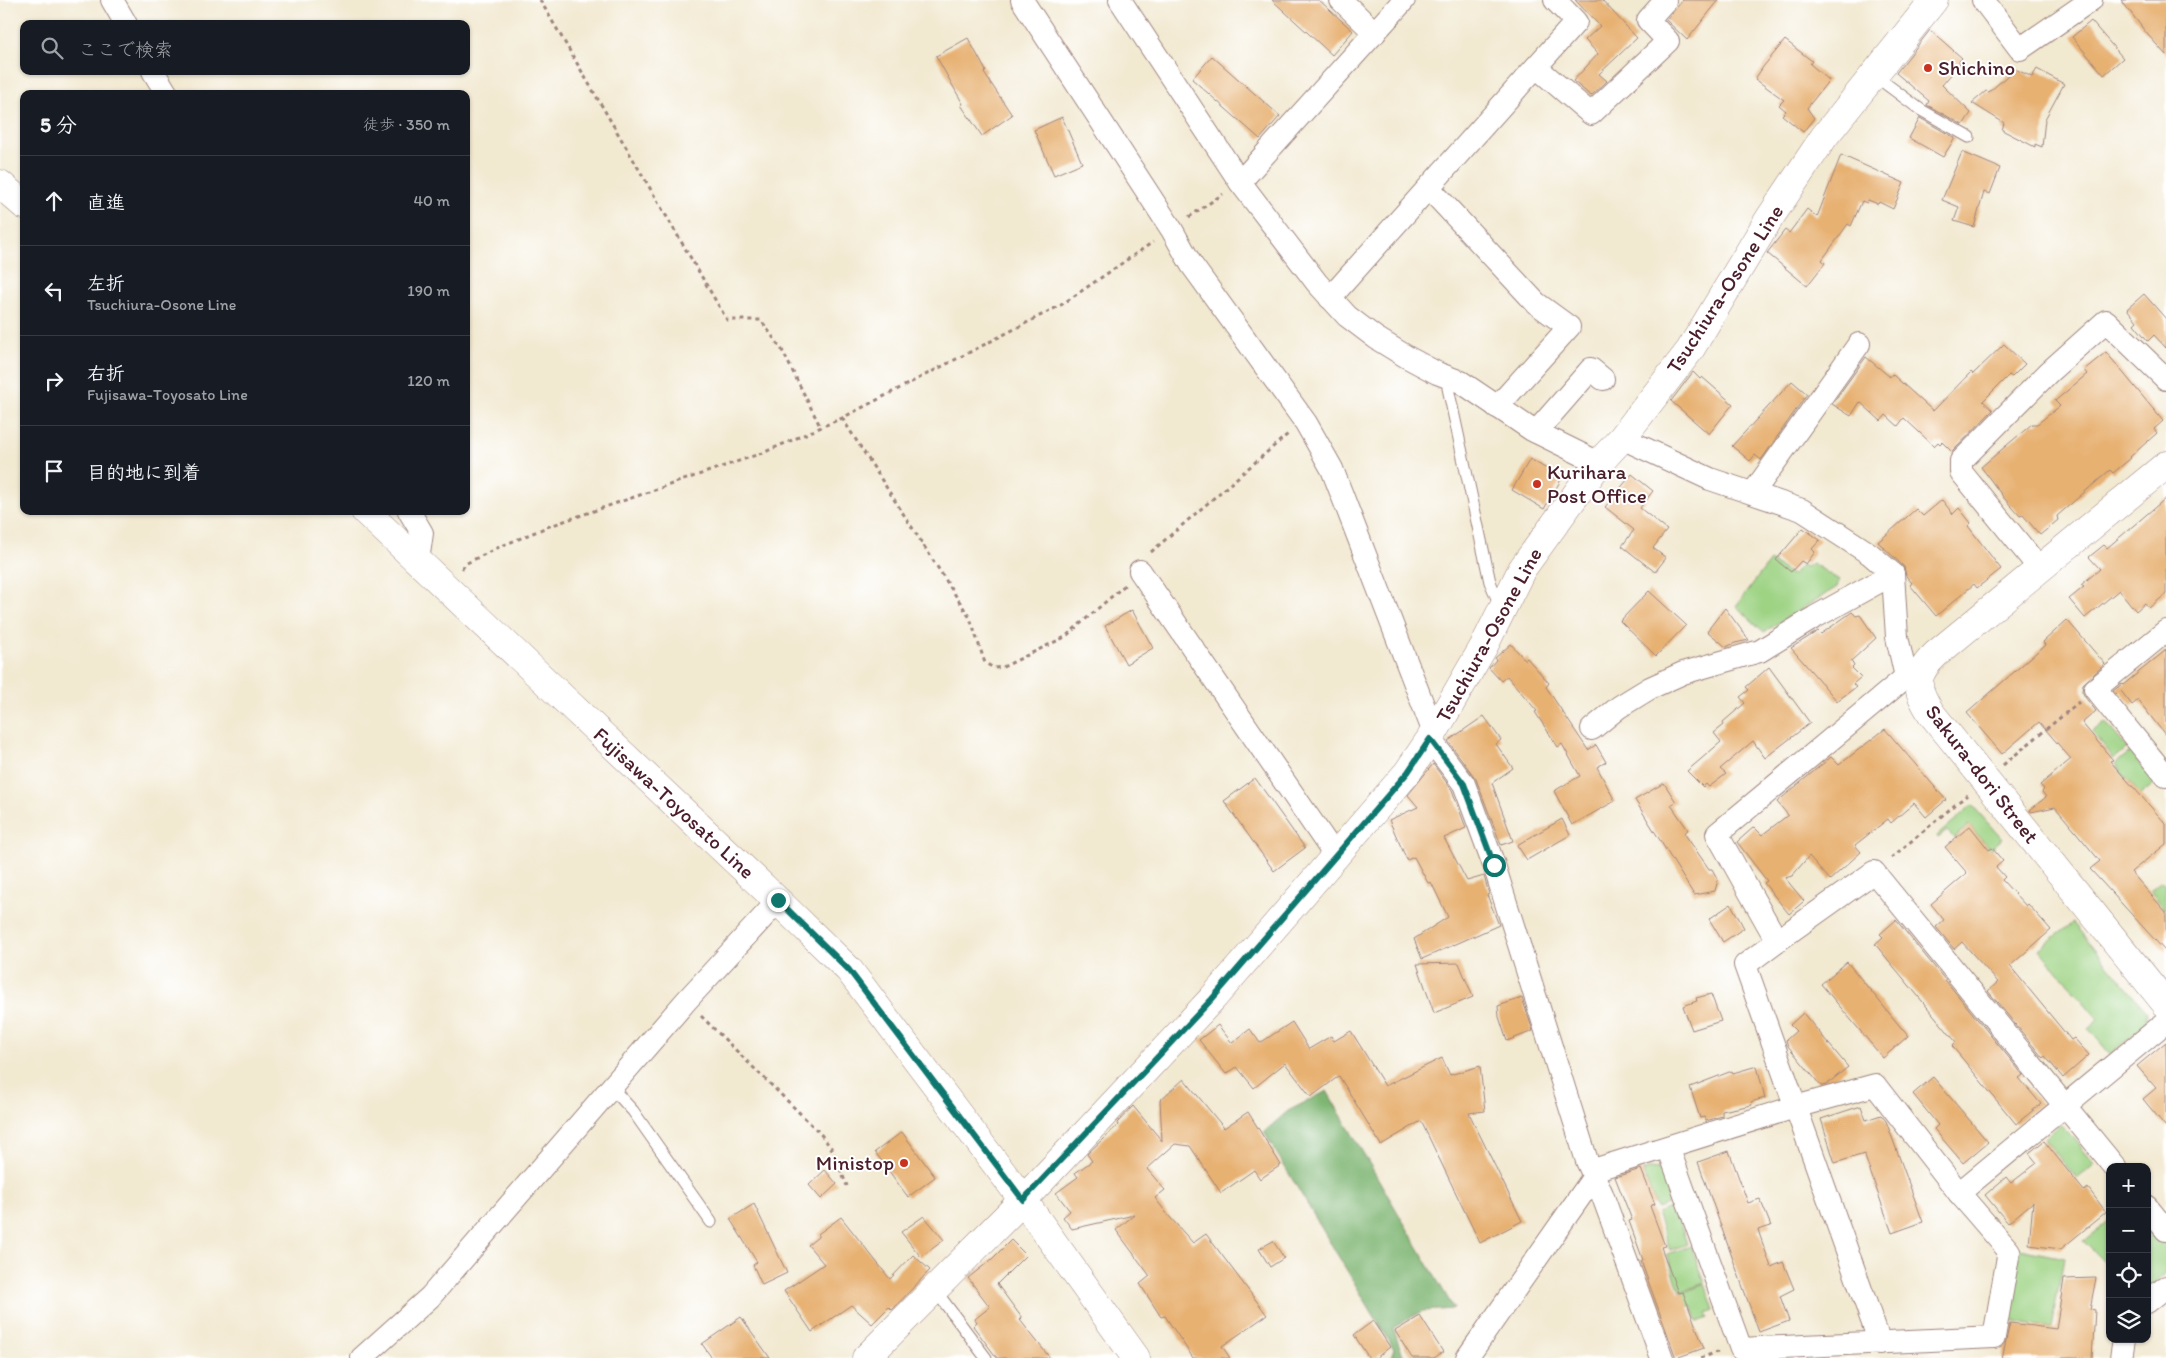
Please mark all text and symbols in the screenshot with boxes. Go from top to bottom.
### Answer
search box [20,20,470,75]
icon: search [38,34,66,62]
text: ここで検索 [78,38,173,61]
place label: Shichino [1938,55,2015,80]
marker: Shichino [1922,62,1934,74]
text: 5 分 [40,112,77,137]
text: 徒歩 · 350 m [363,115,450,134]
icon: ahead [40,187,68,215]
text: 直進 [87,191,125,214]
text: 40 m [413,191,450,210]
street label: Tsuchiura-Osone Line [1661,200,1788,378]
text: 左折 [87,272,125,295]
icon: left [40,277,68,305]
text: 190 m [407,281,450,300]
text: Tsuchiura-Osone Line [87,295,236,314]
text: 右折 [87,362,125,385]
icon: right [40,367,68,395]
text: 120 m [407,371,450,390]
text: Fujisawa-Toyosato Line [87,385,248,404]
icon: arrive [40,457,68,485]
place label: Kurihara Post Office [1547,459,1647,508]
text: 目的地に到着 [87,461,201,484]
marker: Kurihara Post Office [1531,478,1543,490]
street label: Tsuchiura-Osone Line [1430,543,1547,727]
street label: Sakura-dori Street [1921,699,2044,848]
street label: Fujisawa-Toyosato Line [589,722,760,884]
route start [1483,854,1506,877]
route end [767,889,790,912]
place label: Ministop [816,1150,894,1175]
marker: Ministop [898,1157,910,1169]
map controls [2106,1163,2151,1343]
button: + [2106,1163,2151,1208]
button: − [2106,1208,2151,1253]
button: locate [2106,1253,2151,1298]
button: layers [2106,1298,2151,1343]

